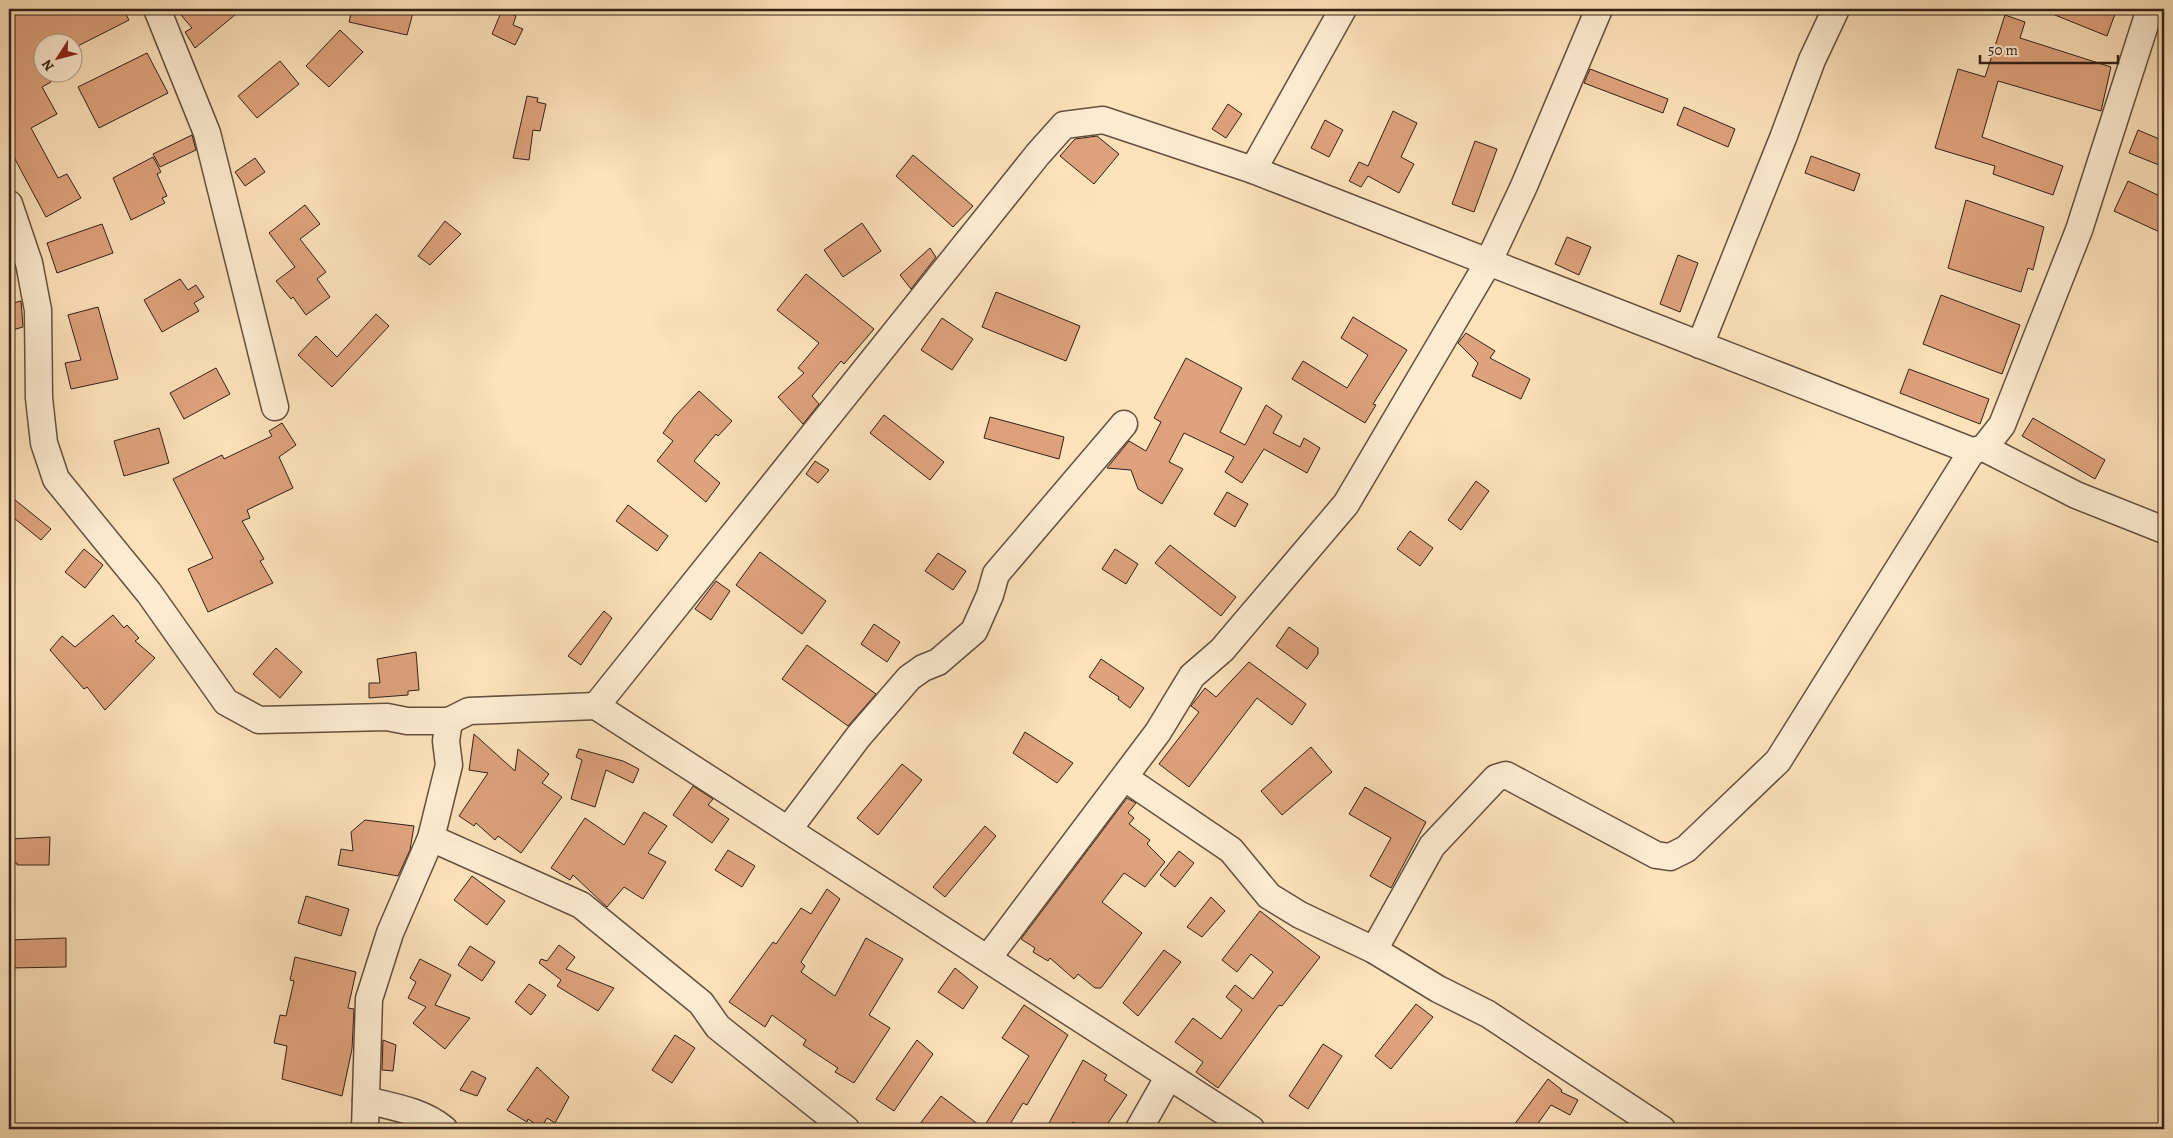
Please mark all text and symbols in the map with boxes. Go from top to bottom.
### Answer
north arrow [32,32,82,82]
scale bar [1980,32,2118,64]
text: 50 m [1988,40,2018,60]
text: N [37,56,59,75]

